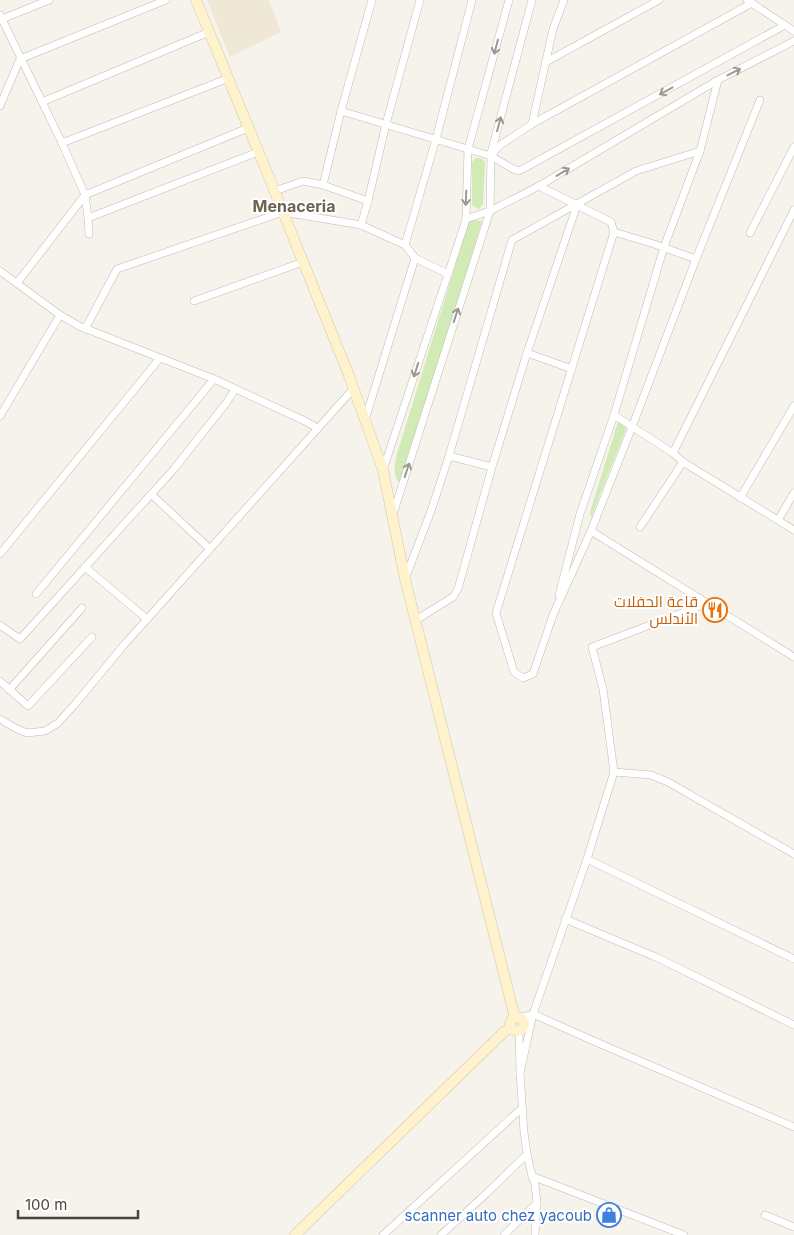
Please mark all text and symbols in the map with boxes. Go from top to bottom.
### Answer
one-way arrow [491,39,500,55]
one-way arrow [726,67,741,76]
one-way arrow [658,86,673,96]
one-way arrow [494,116,504,132]
one-way arrow [556,166,570,176]
one-way arrow [462,190,471,206]
district label: Menaceria [253,196,335,216]
one-way arrow [452,307,462,323]
one-way arrow [411,362,421,378]
one-way arrow [403,462,412,478]
place label: قاعة الحفلات الأندلس [614,592,698,629]
restaurant icon: قاعة الحفلات الأندلس [702,597,728,623]
scale bar [18,1188,138,1220]
text: 100 m [25,1195,67,1214]
shop icon: scanner auto chez yacoub [596,1202,622,1228]
place label: scanner auto chez yacoub [404,1206,592,1225]

